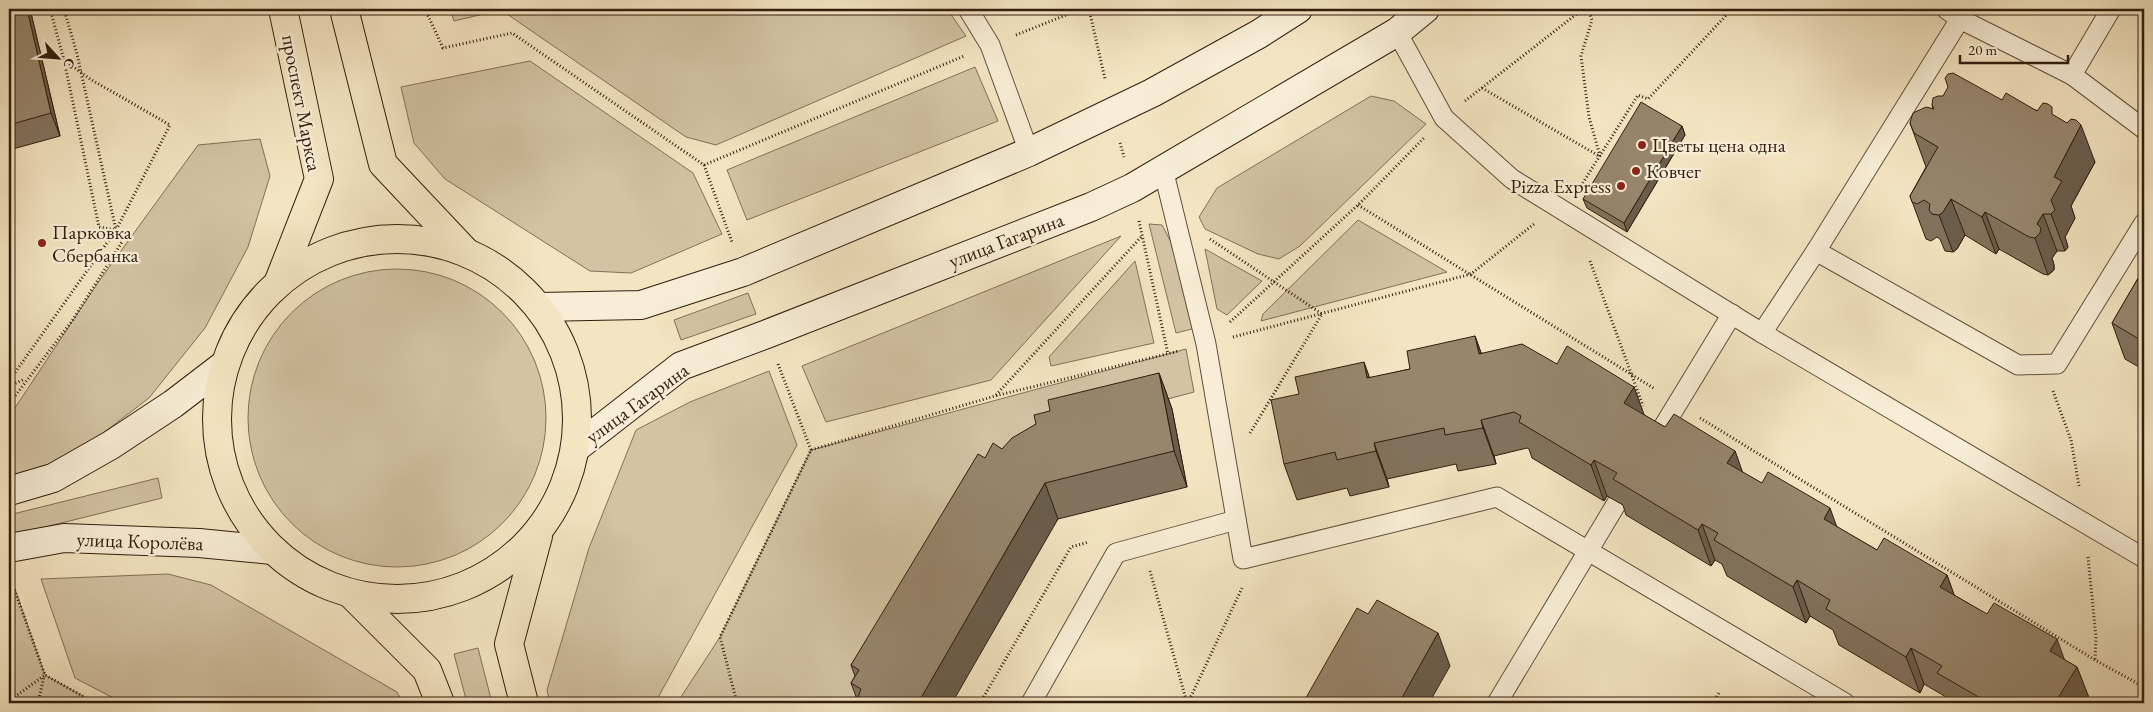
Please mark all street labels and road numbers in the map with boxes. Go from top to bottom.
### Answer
street label: проспект Маркса [276,32,328,174]
street label: улица Гагарина [945,206,1067,274]
street label: улица Гагарина [580,357,694,449]
street label: улица Королёва [76,526,204,556]

